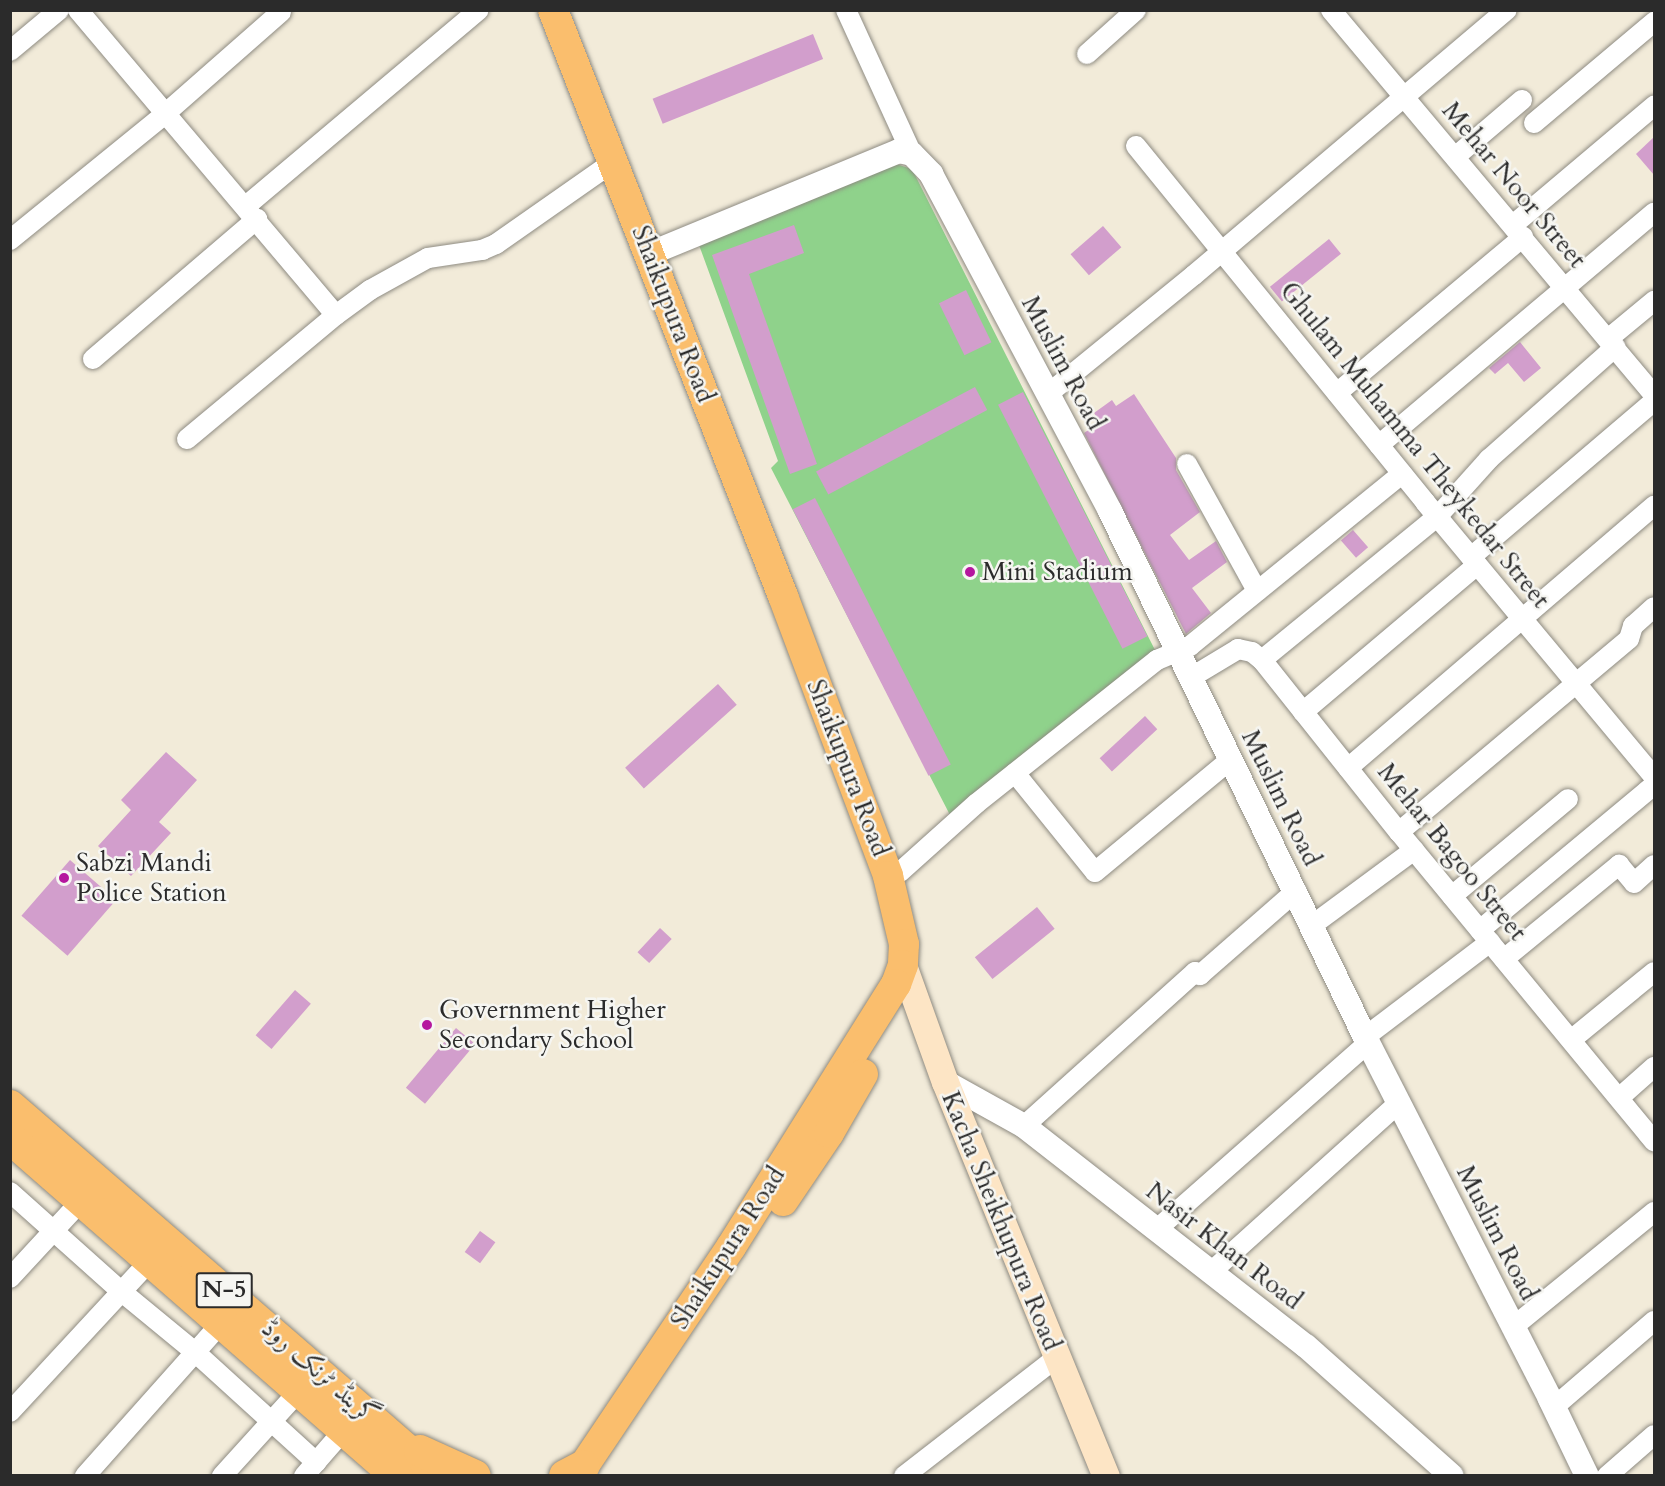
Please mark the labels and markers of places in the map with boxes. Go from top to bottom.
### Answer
place label: Mini Stadium [982,556,1133,588]
marker: Mini Stadium [963,565,977,579]
place label: Sabzi Mandi Police Station [76,847,227,909]
marker: Sabzi Mandi Police Station [57,871,71,885]
place label: Government Higher Secondary School [439,994,666,1056]
marker: Government Higher Secondary School [420,1018,434,1032]

